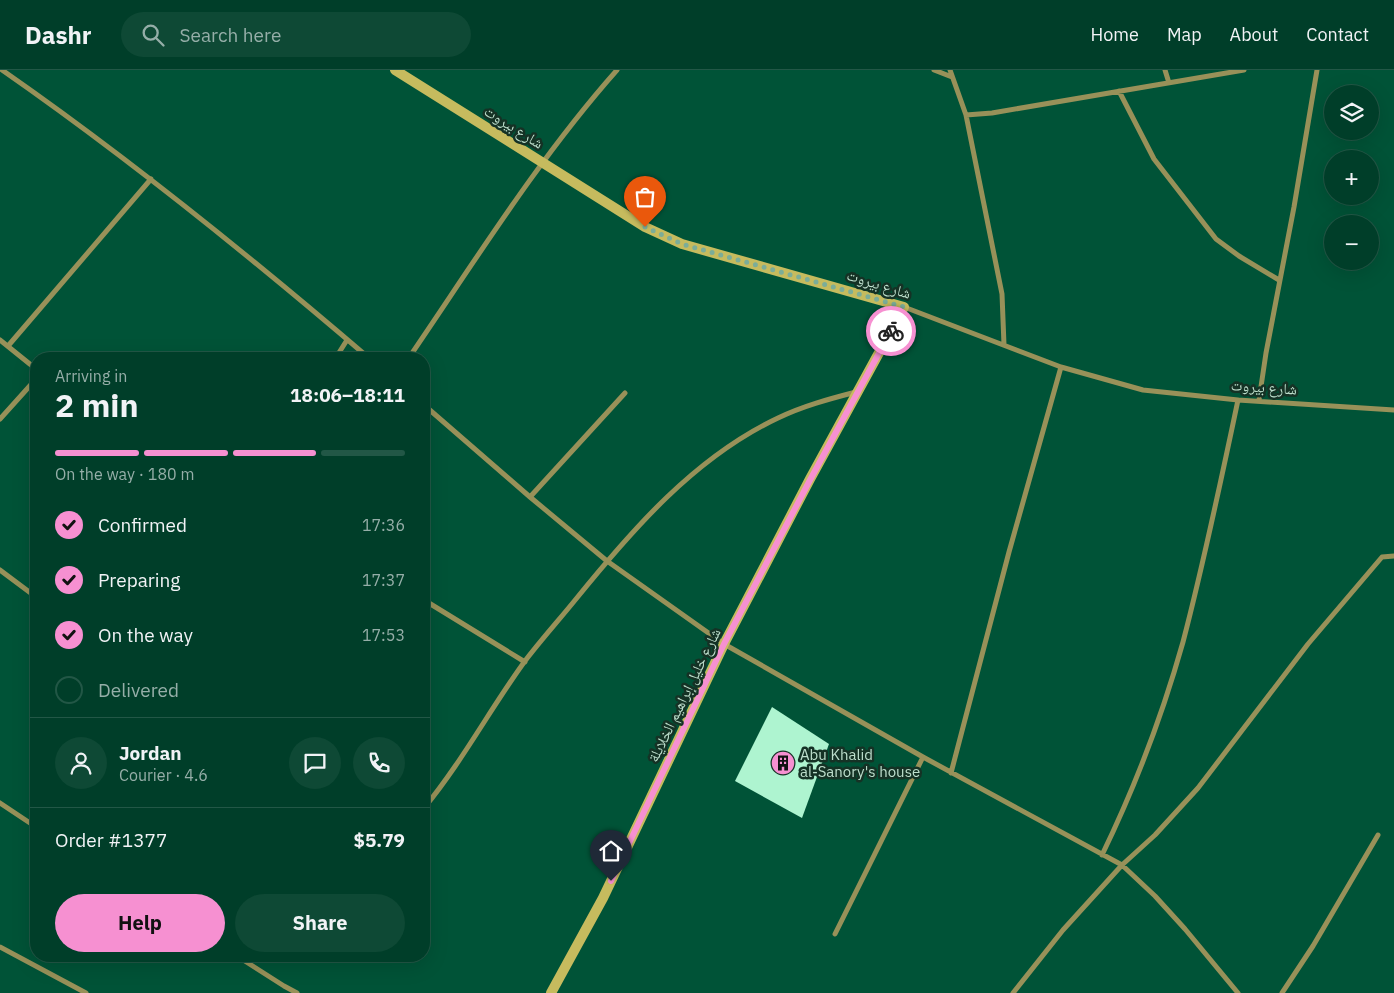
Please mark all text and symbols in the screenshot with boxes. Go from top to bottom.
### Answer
search box [121,12,471,57]
text: Dashr [25,19,91,51]
icon: search [139,21,167,49]
text: Search here [179,23,281,47]
text: Home [1091,23,1139,46]
text: Map [1167,23,1202,46]
text: About [1230,23,1278,46]
text: Contact [1306,23,1369,46]
map controls [1324,85,1379,270]
button: layers [1324,85,1379,140]
street label: شارع بيروت [480,101,547,154]
button: + [1324,150,1379,205]
pin [624,176,666,227]
icon: bag [631,183,659,211]
button: − [1324,215,1379,270]
street label: شارع بيروت [844,265,914,304]
courier [866,306,916,356]
icon: bike [877,317,905,345]
text: Arriving in [55,366,127,386]
street label: شارع بيروت [1230,375,1298,400]
text: 18:06–18:11 [290,383,405,407]
text: 2 min [55,384,139,426]
text: On the way · 180 m [55,464,194,484]
icon: check [55,511,83,539]
text: Confirmed [98,513,187,537]
text: 17:36 [362,515,405,535]
icon: check [55,566,83,594]
text: Preparing [98,568,180,592]
text: 17:37 [362,570,405,590]
icon: check [55,621,83,649]
text: On the way [98,623,193,647]
text: 17:53 [362,625,405,645]
street label: شارع خليل إبراهيم الخلايلة [643,625,726,765]
text: Delivered [98,678,179,702]
button: person [55,737,107,789]
button: chat [289,737,341,789]
button: phone [353,737,405,789]
text: Jordan [119,741,182,765]
place label: Abu Khalid al-Sanory's house [800,745,920,781]
building icon: Abu Khalid al-Sanory's house [770,750,796,776]
text: Courier · 4.6 [119,765,208,785]
text: Order #1377 [55,828,167,852]
text: $5.79 [353,828,405,852]
pin [590,830,632,881]
icon: home [597,837,625,865]
button: Help [55,894,225,952]
button: Share [235,894,405,952]

